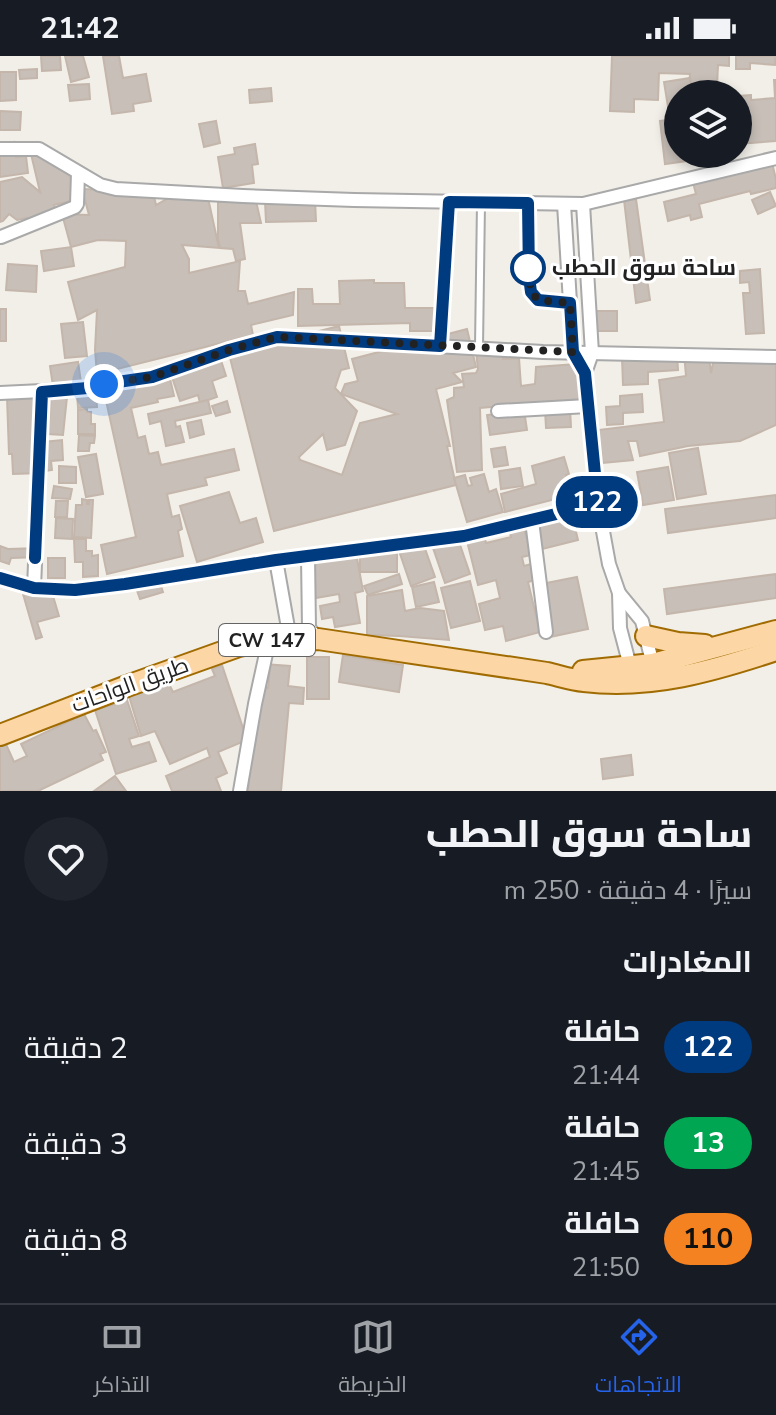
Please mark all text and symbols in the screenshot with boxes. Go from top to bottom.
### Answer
text: 21:42 [40,8,119,49]
map controls [664,80,752,168]
button: layers [664,80,752,168]
marker: ساحة سوق الحطب [511,251,545,285]
place label: ساحة سوق الحطب [552,253,736,283]
your location [84,364,124,404]
line badge: 122 [551,476,643,528]
text: 122 [572,483,622,521]
road number: CW 147 [219,624,315,656]
street label: طريق الواحات [67,650,193,720]
text: ساحة سوق الحطب [426,809,752,860]
button: heart [24,817,108,901]
text: سيرًا · 4 دقيقة · 250 m [504,873,752,908]
text: المغادرات [623,942,752,983]
text: حافلة [565,1011,640,1052]
text: 2 دقيقة [24,1028,128,1069]
text: 122 [683,1028,733,1066]
text: 21:44 [572,1058,640,1093]
text: حافلة [565,1107,640,1148]
text: 3 دقيقة [24,1124,128,1165]
text: 13 [691,1124,725,1162]
text: 21:45 [572,1154,640,1189]
text: حافلة [565,1203,640,1244]
text: 8 دقيقة [24,1220,128,1261]
text: 110 [683,1220,733,1258]
text: 21:50 [572,1250,640,1285]
tab: التذاكر [94,1315,150,1405]
tab: الخريطة [338,1315,407,1405]
tab: الاتجاهات [595,1315,682,1405]

